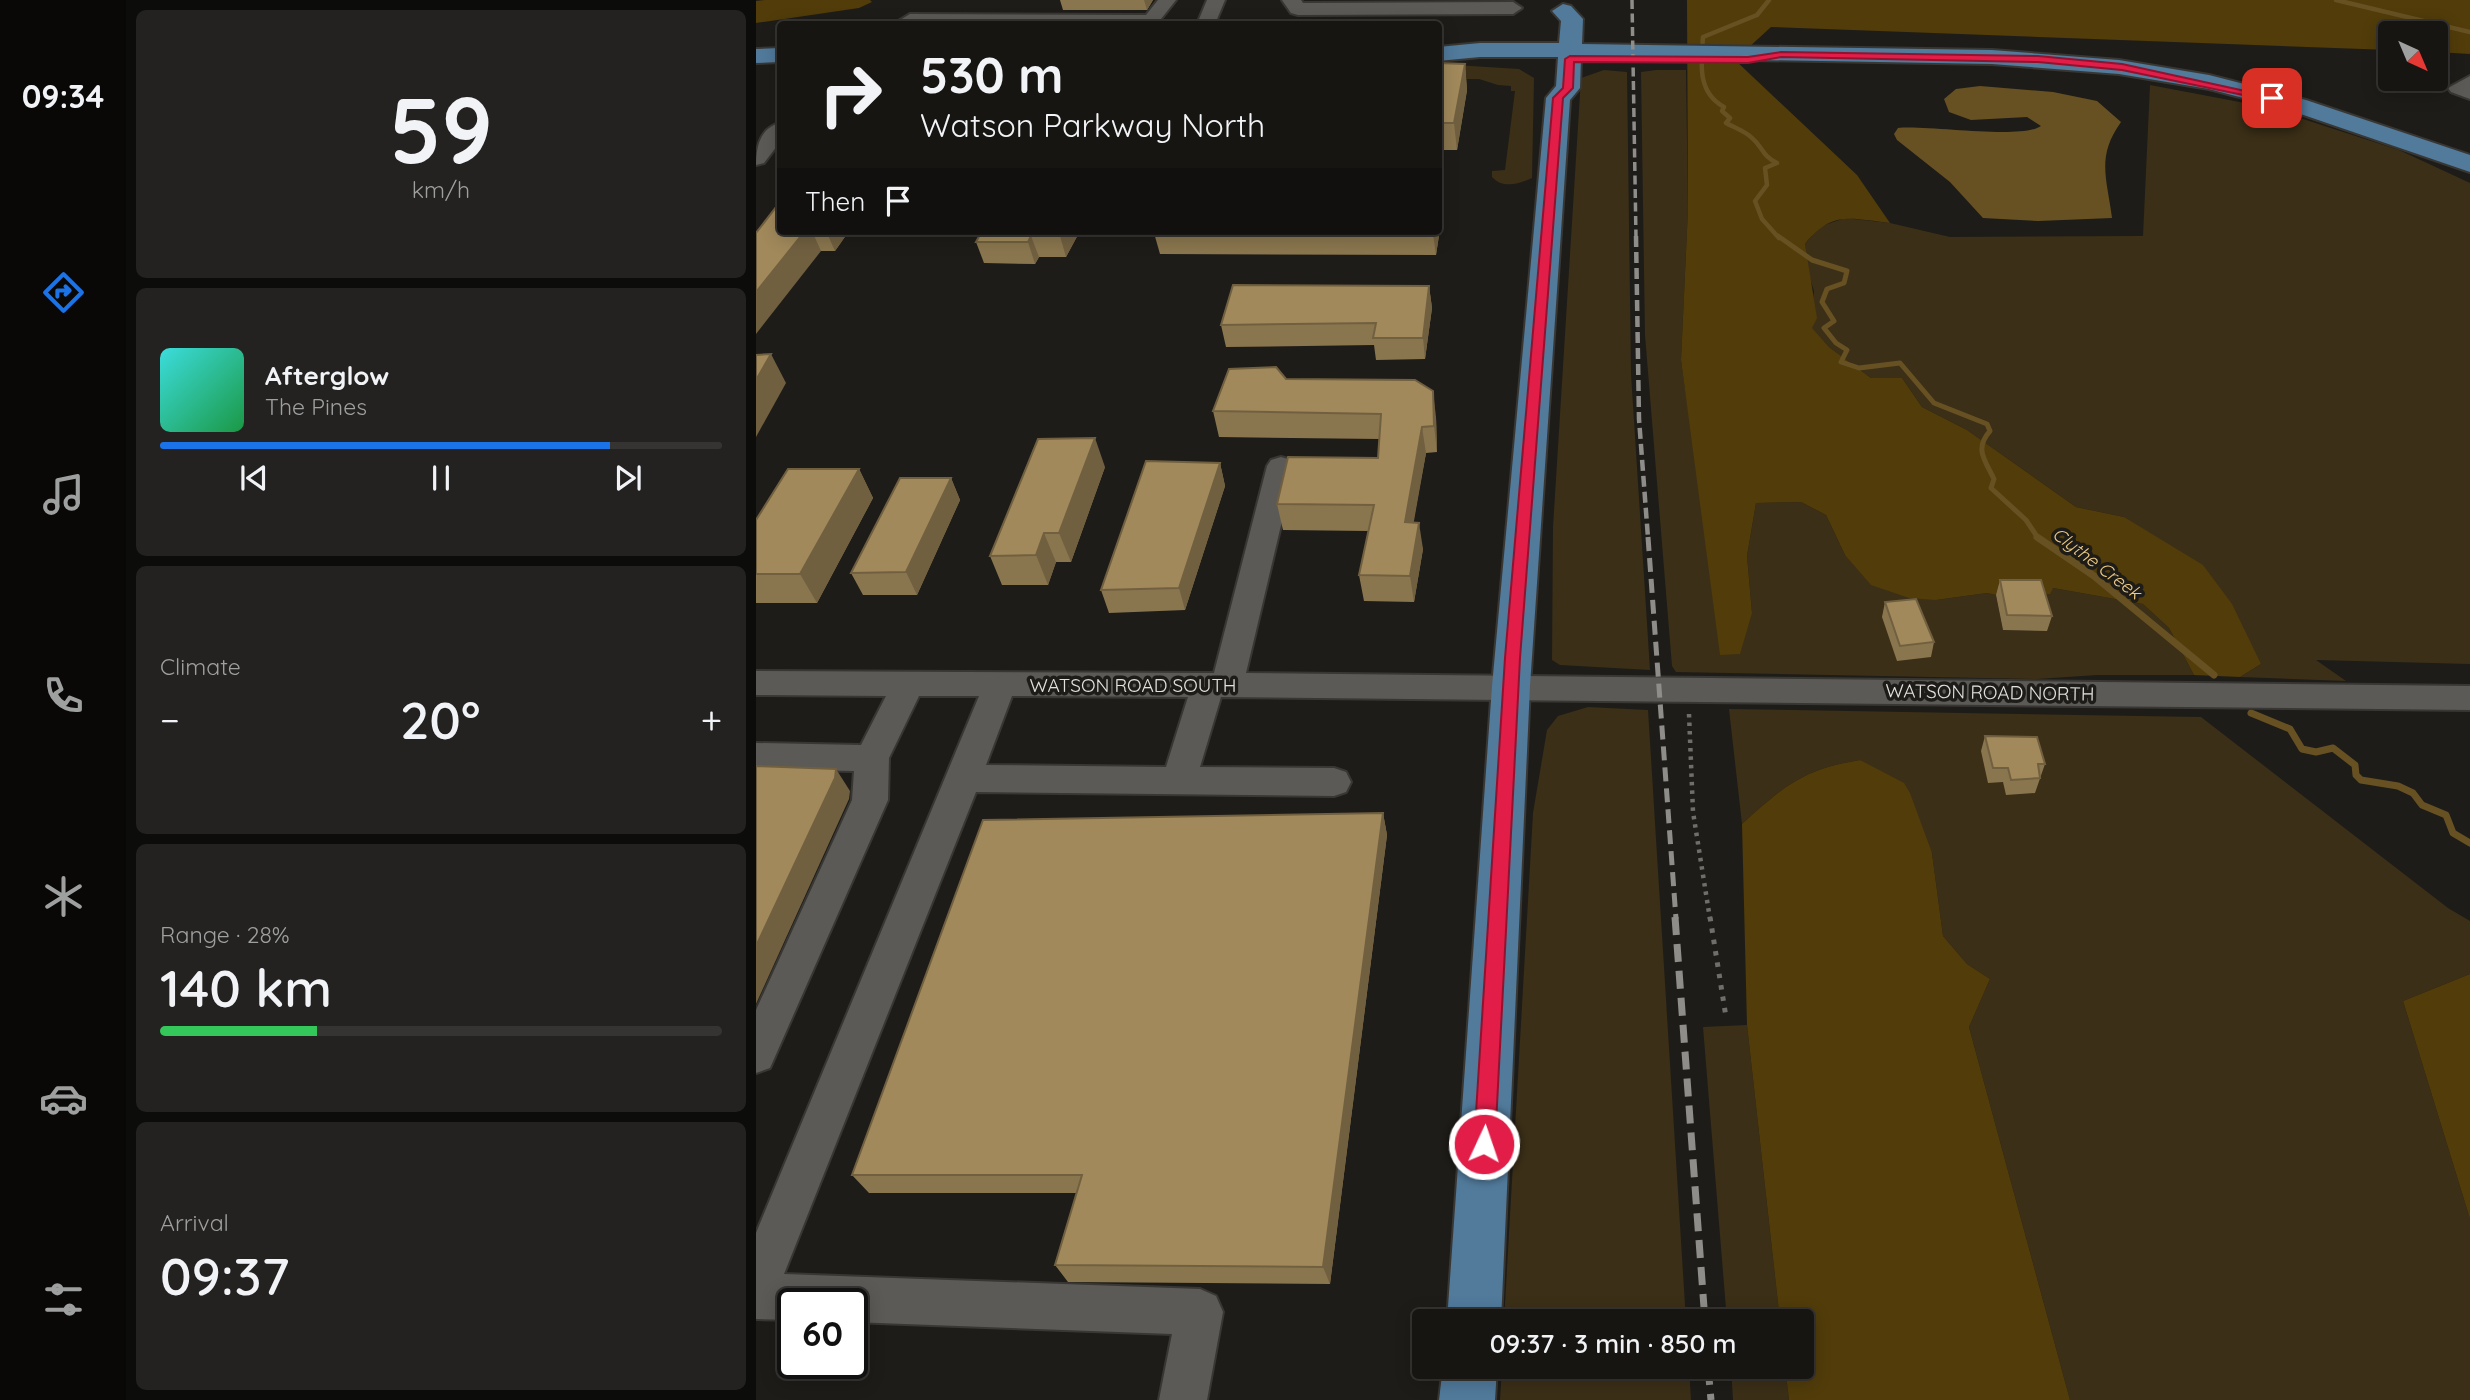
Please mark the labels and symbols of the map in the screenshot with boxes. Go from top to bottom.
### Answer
north arrow [2378,21,2448,91]
pin [2242,68,2302,128]
water label: Clythe Creek [2048,522,2147,605]
street label: WATSON ROAD SOUTH [1029,673,1237,697]
street label: WATSON ROAD NORTH [1885,678,2095,706]
position arrow [1447,1107,1521,1181]
speed limit sign: 60 [777,1288,868,1379]

